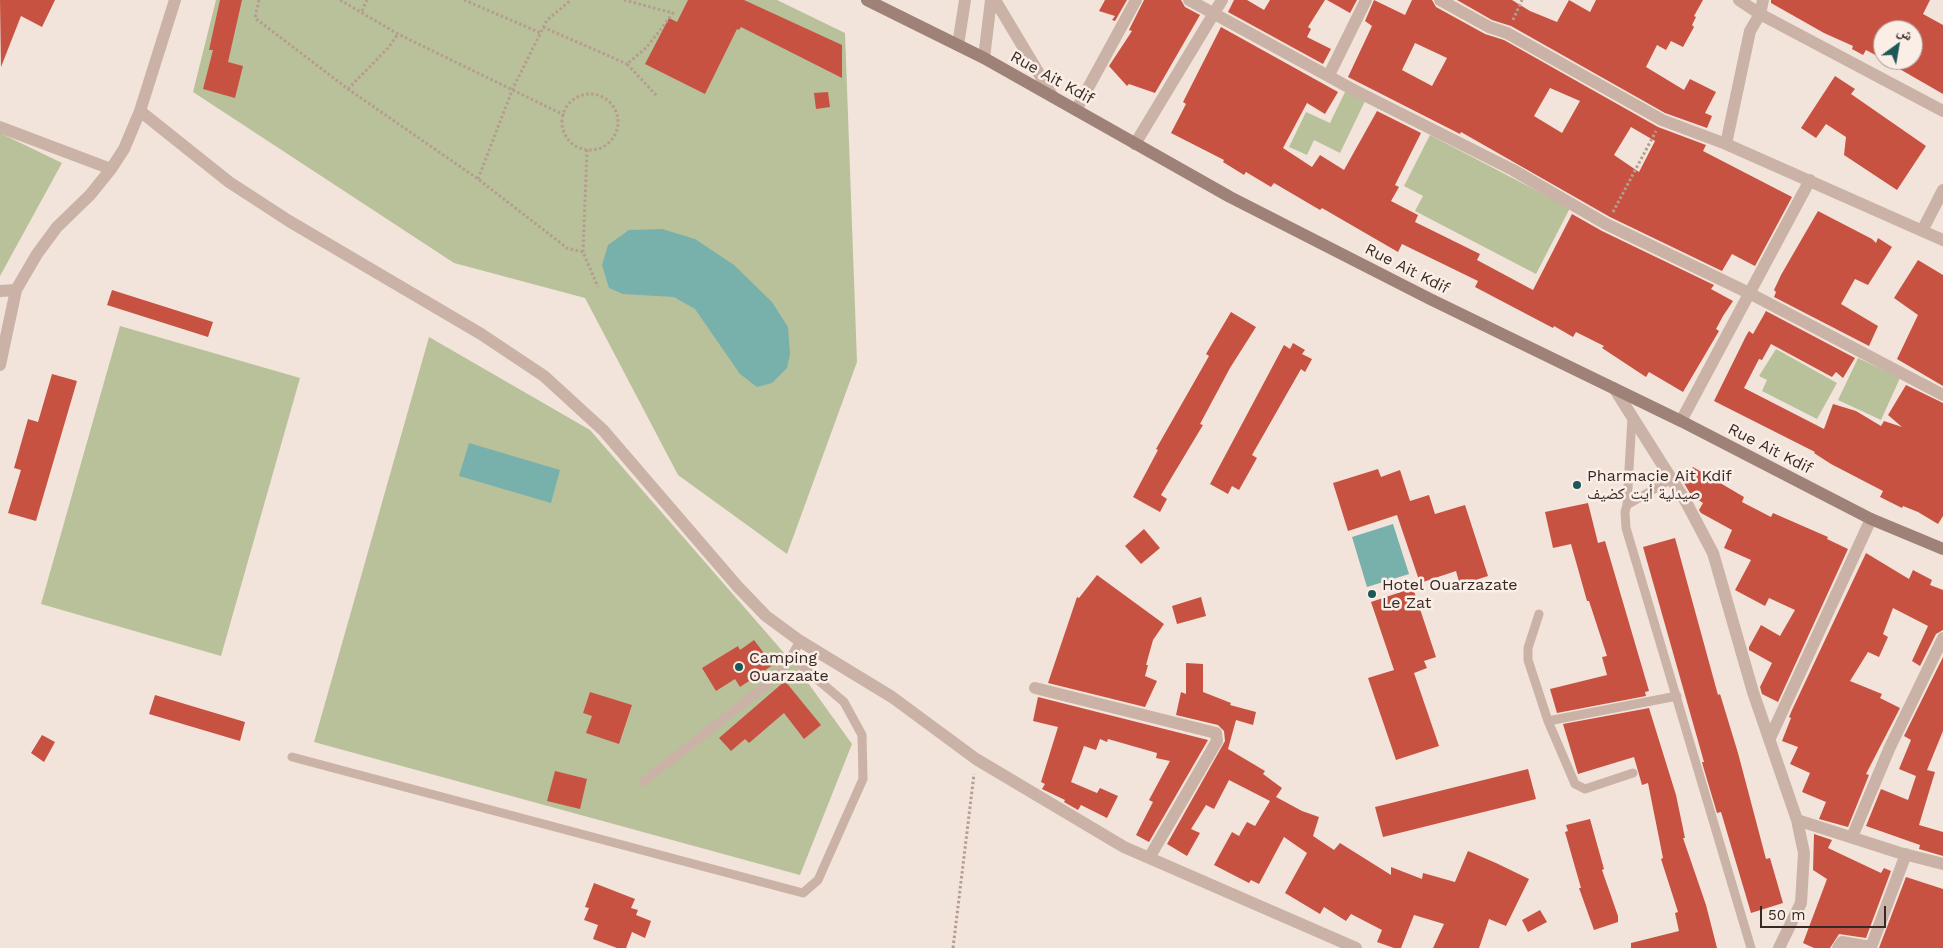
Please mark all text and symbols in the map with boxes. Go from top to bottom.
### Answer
north arrow [1873,20,1923,70]
text: ش [1895,22,1916,44]
street label: Rue Ait Kdif [1007,47,1097,109]
street label: Rue Ait Kdif [1361,239,1453,299]
street label: Rue Ait Kdif [1724,419,1816,479]
place label: Pharmacie Ait Kdif صيدلية أيت كضيف [1587,466,1732,504]
marker: Pharmacie Ait Kdif صيدلية أيت كضيف [1571,479,1583,491]
place label: Hotel Ouarzazate Le Zat [1382,575,1518,613]
marker: Hotel Ouarzazate Le Zat [1366,588,1378,600]
place label: Camping Ouarzaate [749,648,829,686]
marker: Camping Ouarzaate [733,661,745,673]
scale bar [1763,896,1889,928]
text: 50 m [1768,906,1805,924]

